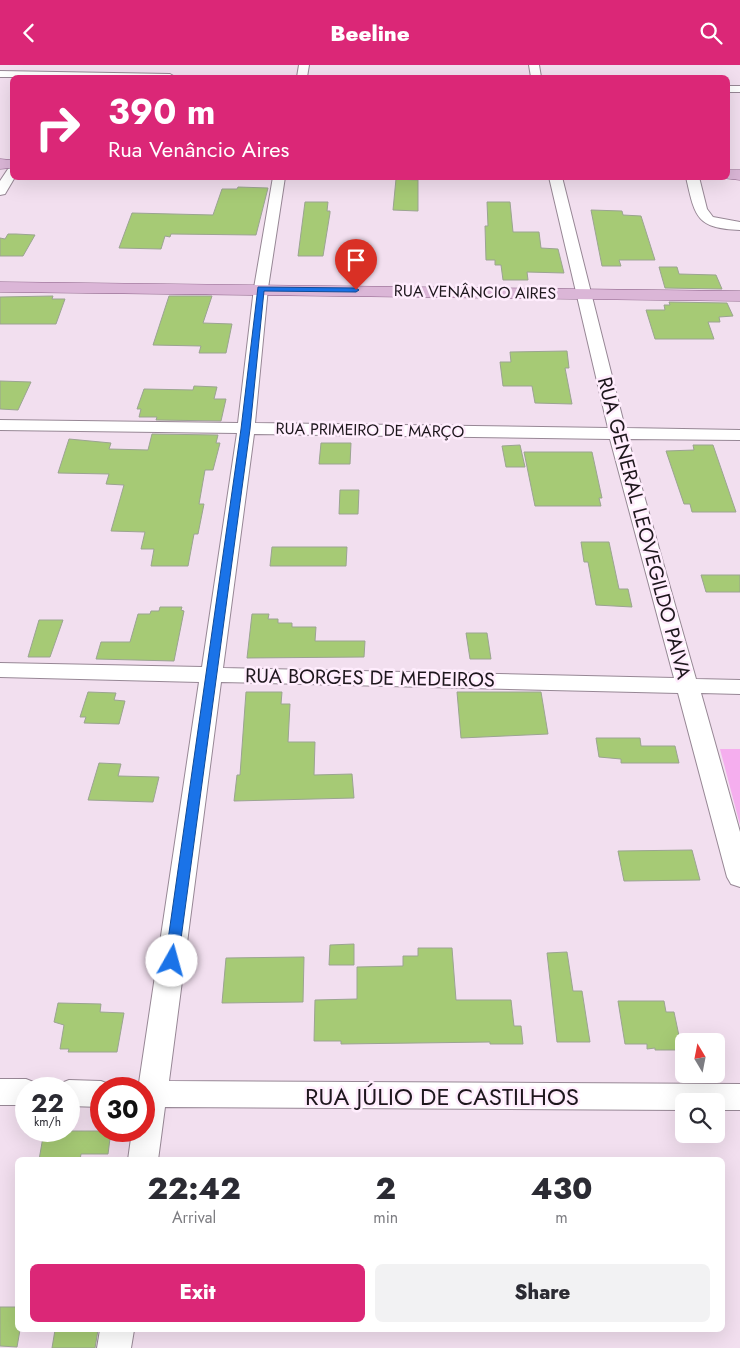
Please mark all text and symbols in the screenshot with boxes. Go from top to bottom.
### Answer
text: Beeline [330,17,410,49]
icon: back [15,19,43,47]
icon: search [697,19,725,47]
text: 390 m [108,87,216,137]
icon: right [25,95,90,160]
text: Rua Venâncio Aires [108,133,289,165]
pin [335,239,377,290]
icon: arrive [342,246,370,274]
street label: RUA VENÂNCIO AIRES [394,279,557,305]
street label: RUA GENERAL LEOVEGILDO PAIVA [590,374,699,683]
street label: RUA PRIMEIRO DE MARÇO [276,417,464,443]
street label: RUA BORGES DE MEDEIROS [245,661,495,695]
position arrow [145,934,197,986]
north arrow [675,1033,725,1083]
map controls [675,1033,725,1143]
speed limit sign: 30 [90,1077,155,1142]
street label: RUA JÚLIO DE CASTILHOS [305,1079,579,1114]
text: 22 [31,1085,64,1121]
button: search [675,1093,725,1143]
text: km/h [34,1113,61,1131]
text: 22:42 [148,1167,241,1210]
text: 2 [376,1167,396,1210]
text: 430 [531,1167,592,1210]
text: Arrival [172,1206,216,1229]
text: min [373,1206,398,1229]
text: m [555,1206,568,1229]
button: Exit [30,1264,365,1322]
button: Share [375,1264,710,1322]

